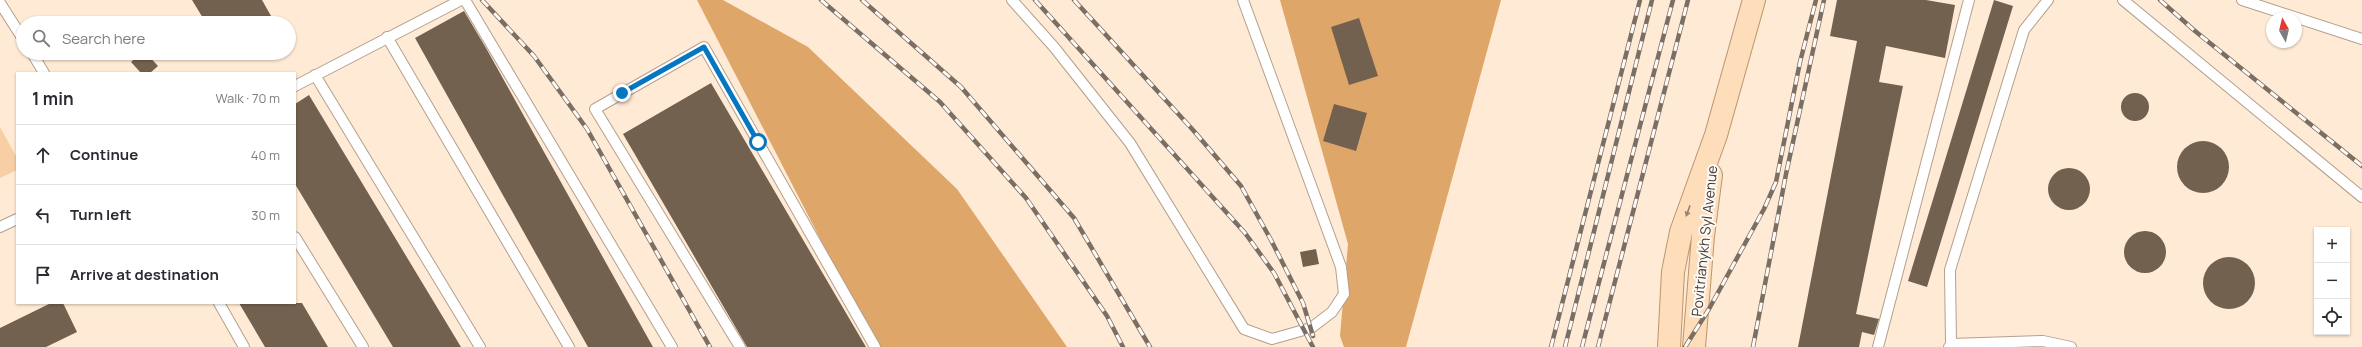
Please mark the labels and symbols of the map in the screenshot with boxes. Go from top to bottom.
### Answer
north arrow [2266,12,2302,48]
route end [613,84,631,102]
route start [749,133,767,151]
street label: Povitrianykh Syl Avenue [1687,164,1721,318]
one-way arrow [1685,205,1691,217]

